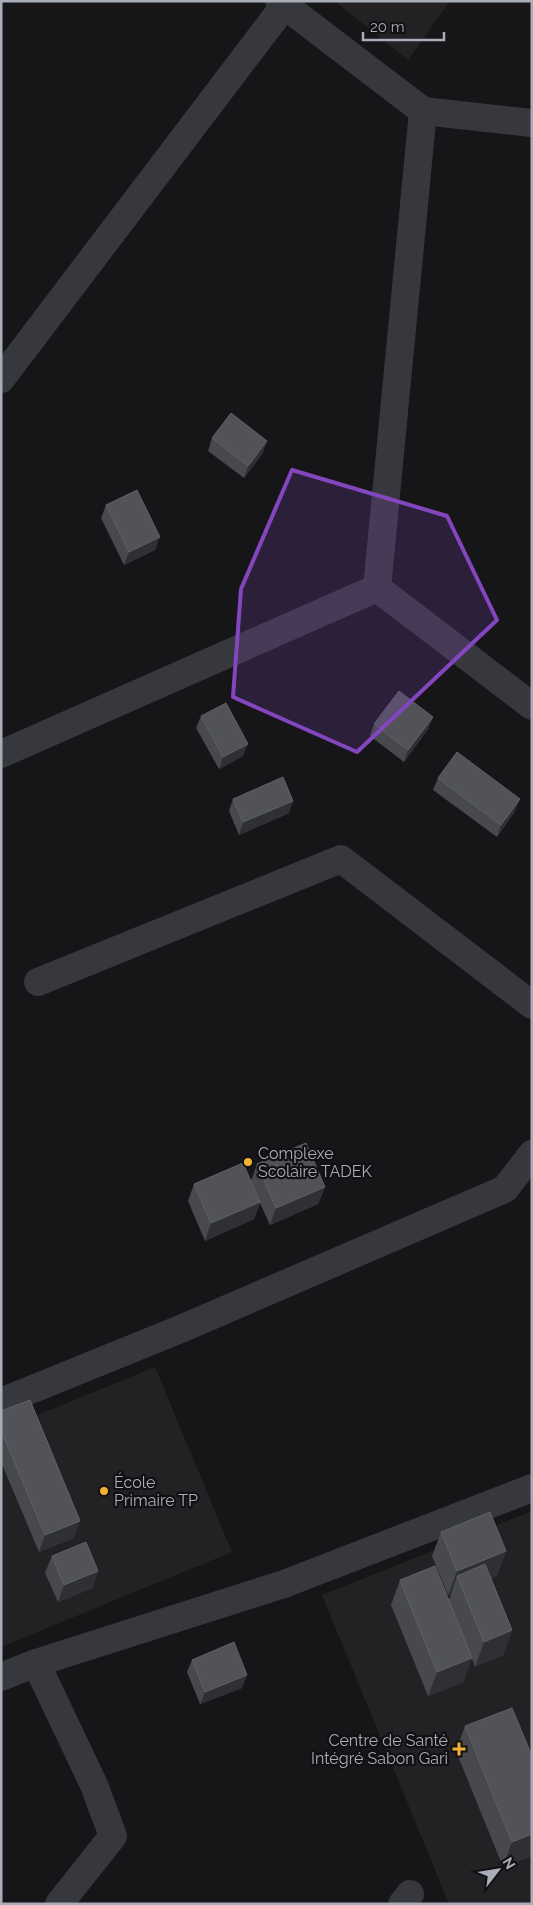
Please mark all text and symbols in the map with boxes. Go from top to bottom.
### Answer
scale bar [363,10,444,42]
text: 20 m [370,18,405,36]
place label: Complexe Scolaire TADEK [258,1144,373,1181]
marker: Complexe Scolaire TADEK [242,1156,254,1168]
place label: École Primaire TP [114,1472,198,1510]
marker: École Primaire TP [98,1485,110,1497]
place label: Centre de Santé Intégré Sabon Gari [311,1731,448,1768]
marker: Centre de Santé Intégré Sabon Gari [452,1742,466,1756]
north arrow [473,1845,523,1895]
text: N [500,1855,519,1872]

